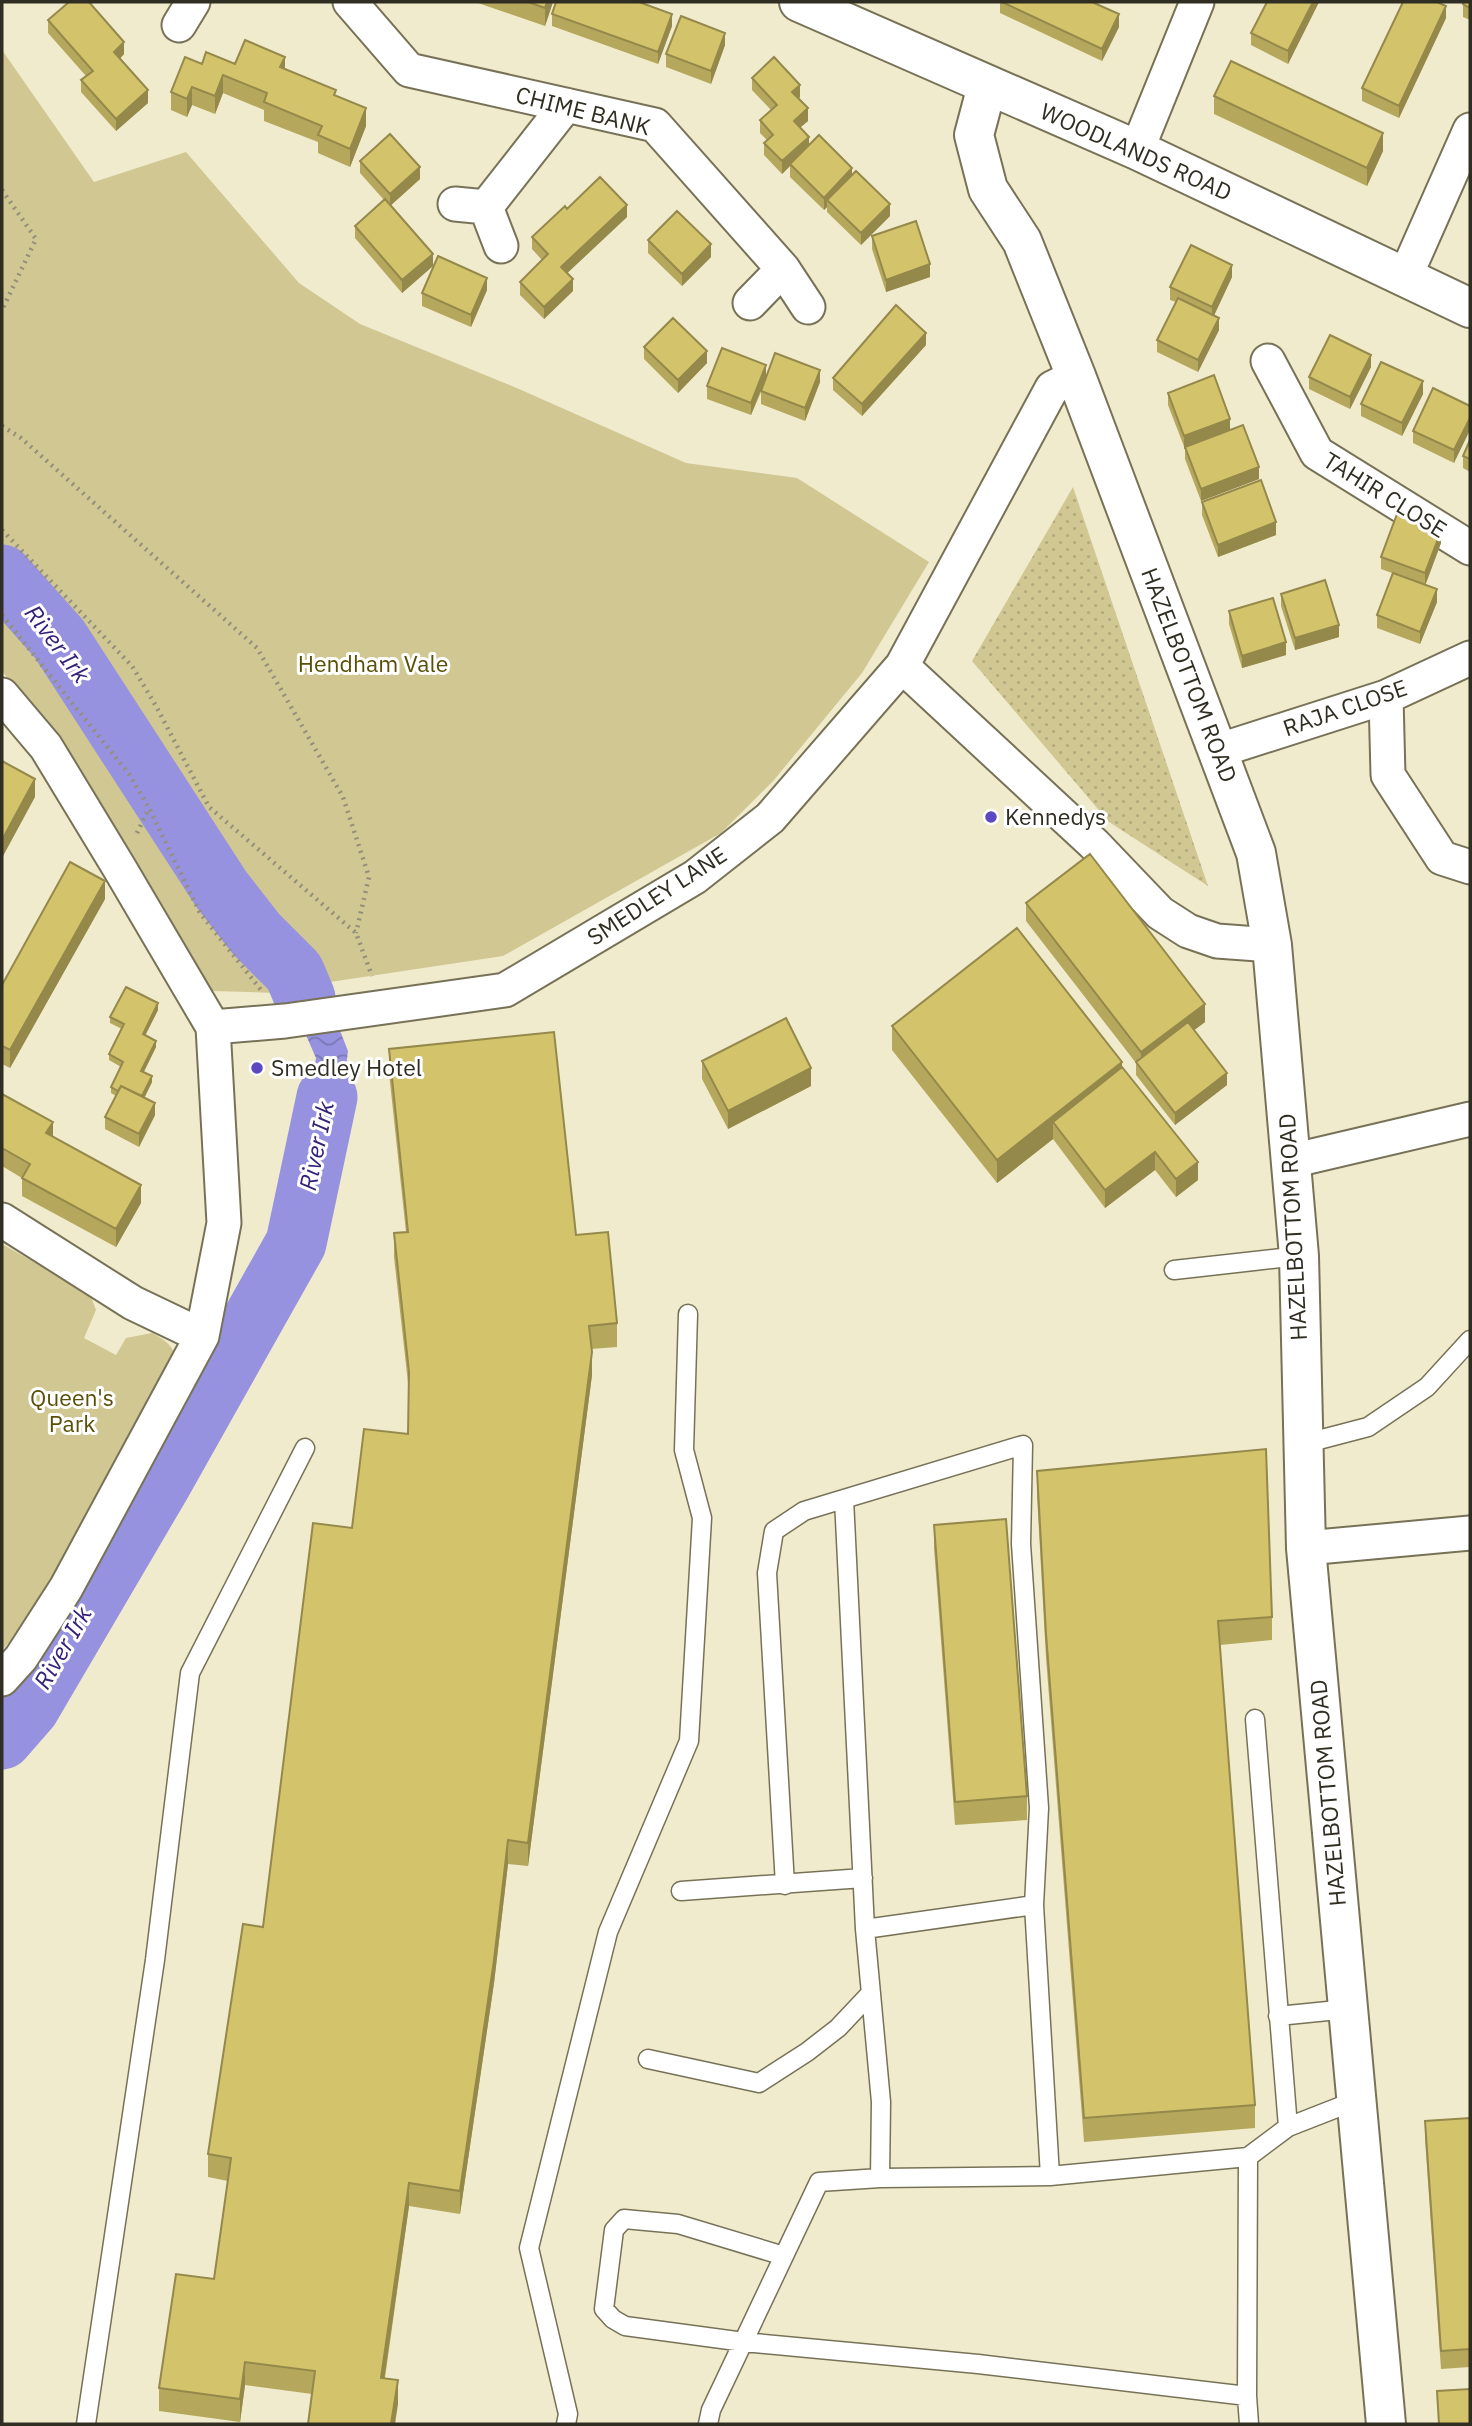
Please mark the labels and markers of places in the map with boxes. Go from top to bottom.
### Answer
place label: Kennedys [1005,801,1106,831]
marker: Kennedys [983,809,999,825]
place label: Smedley Hotel [271,1052,422,1082]
marker: Smedley Hotel [249,1060,265,1076]

